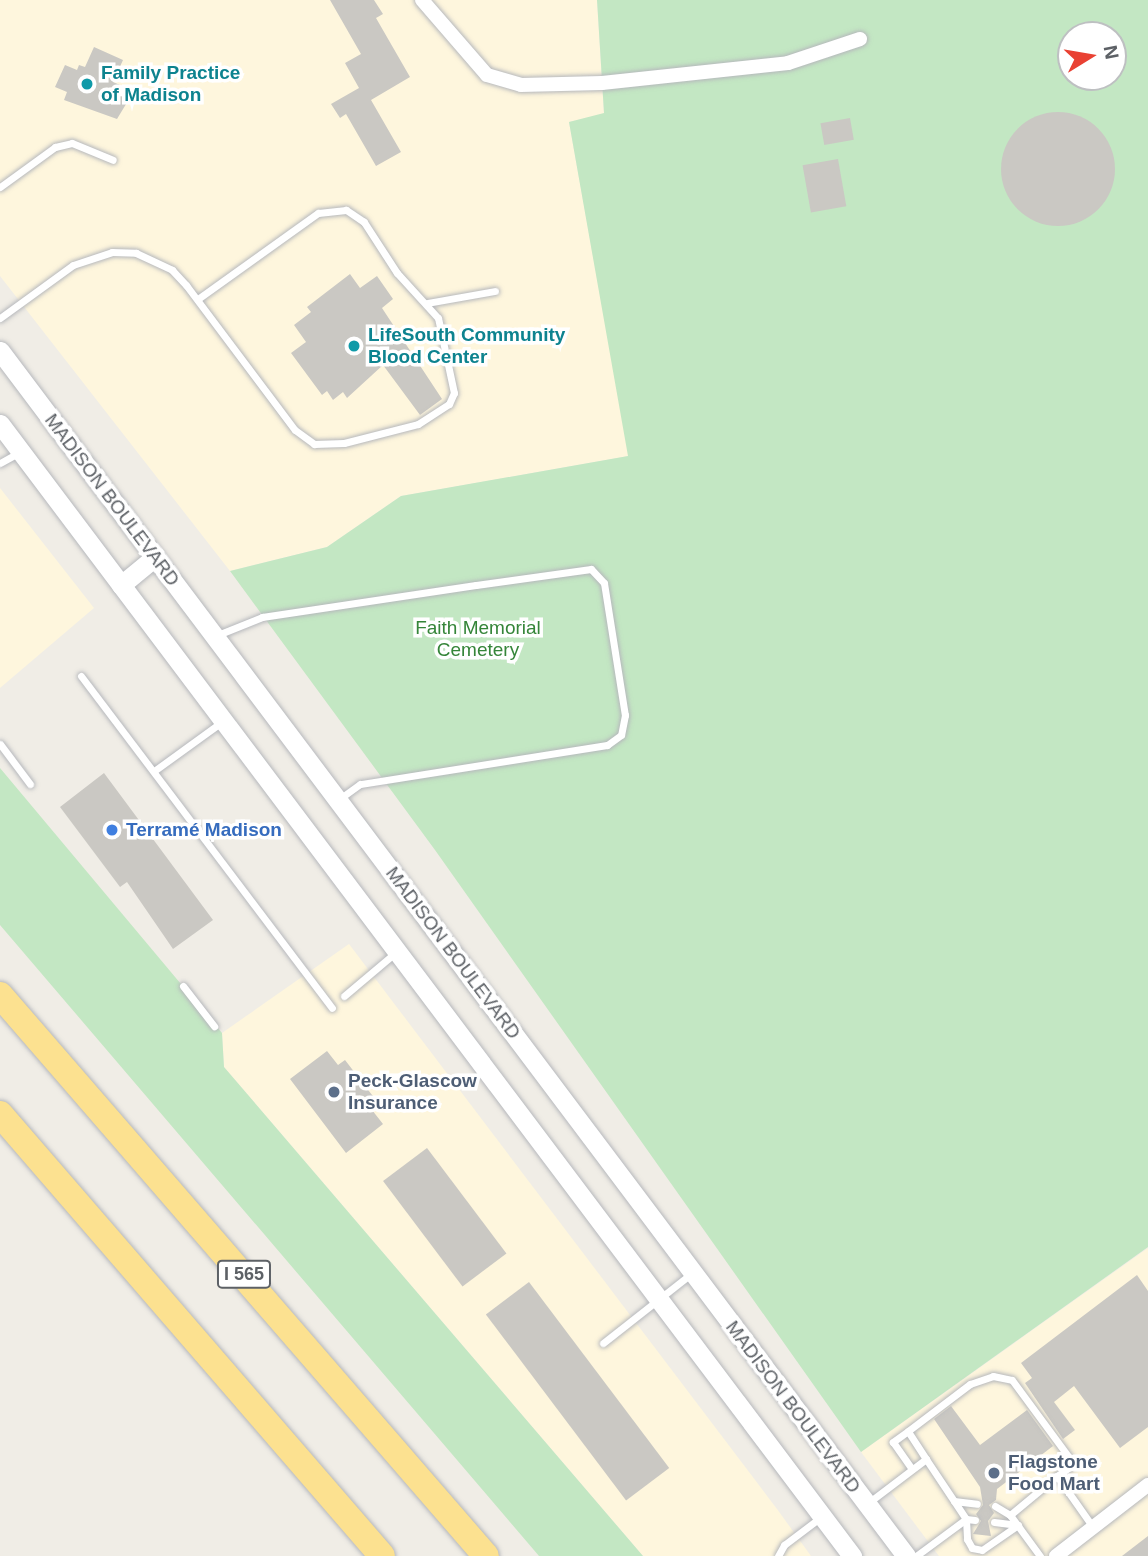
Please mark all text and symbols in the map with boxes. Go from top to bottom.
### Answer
north arrow [1057,21,1127,91]
text: N [1100,44,1123,61]
place label: Family Practice of Madison [101,62,240,106]
marker: Family Practice of Madison [79,76,95,92]
place label: LifeSouth Community Blood Center [368,324,565,368]
marker: LifeSouth Community Blood Center [346,338,362,354]
street label: MADISON BOULEVARD [40,409,184,591]
park label: Faith Memorial Cemetery [415,617,541,661]
place label: Terramé Madison [126,819,282,841]
marker: Terramé Madison [104,822,120,838]
street label: MADISON BOULEVARD [381,862,525,1044]
place label: Peck-Glascow Insurance [348,1070,477,1114]
marker: Peck-Glascow Insurance [326,1084,342,1100]
road number: I 565 [216,1260,272,1288]
street label: MADISON BOULEVARD [721,1316,865,1498]
place label: Flagstone Food Mart [1008,1451,1100,1495]
marker: Flagstone Food Mart [986,1465,1002,1481]

